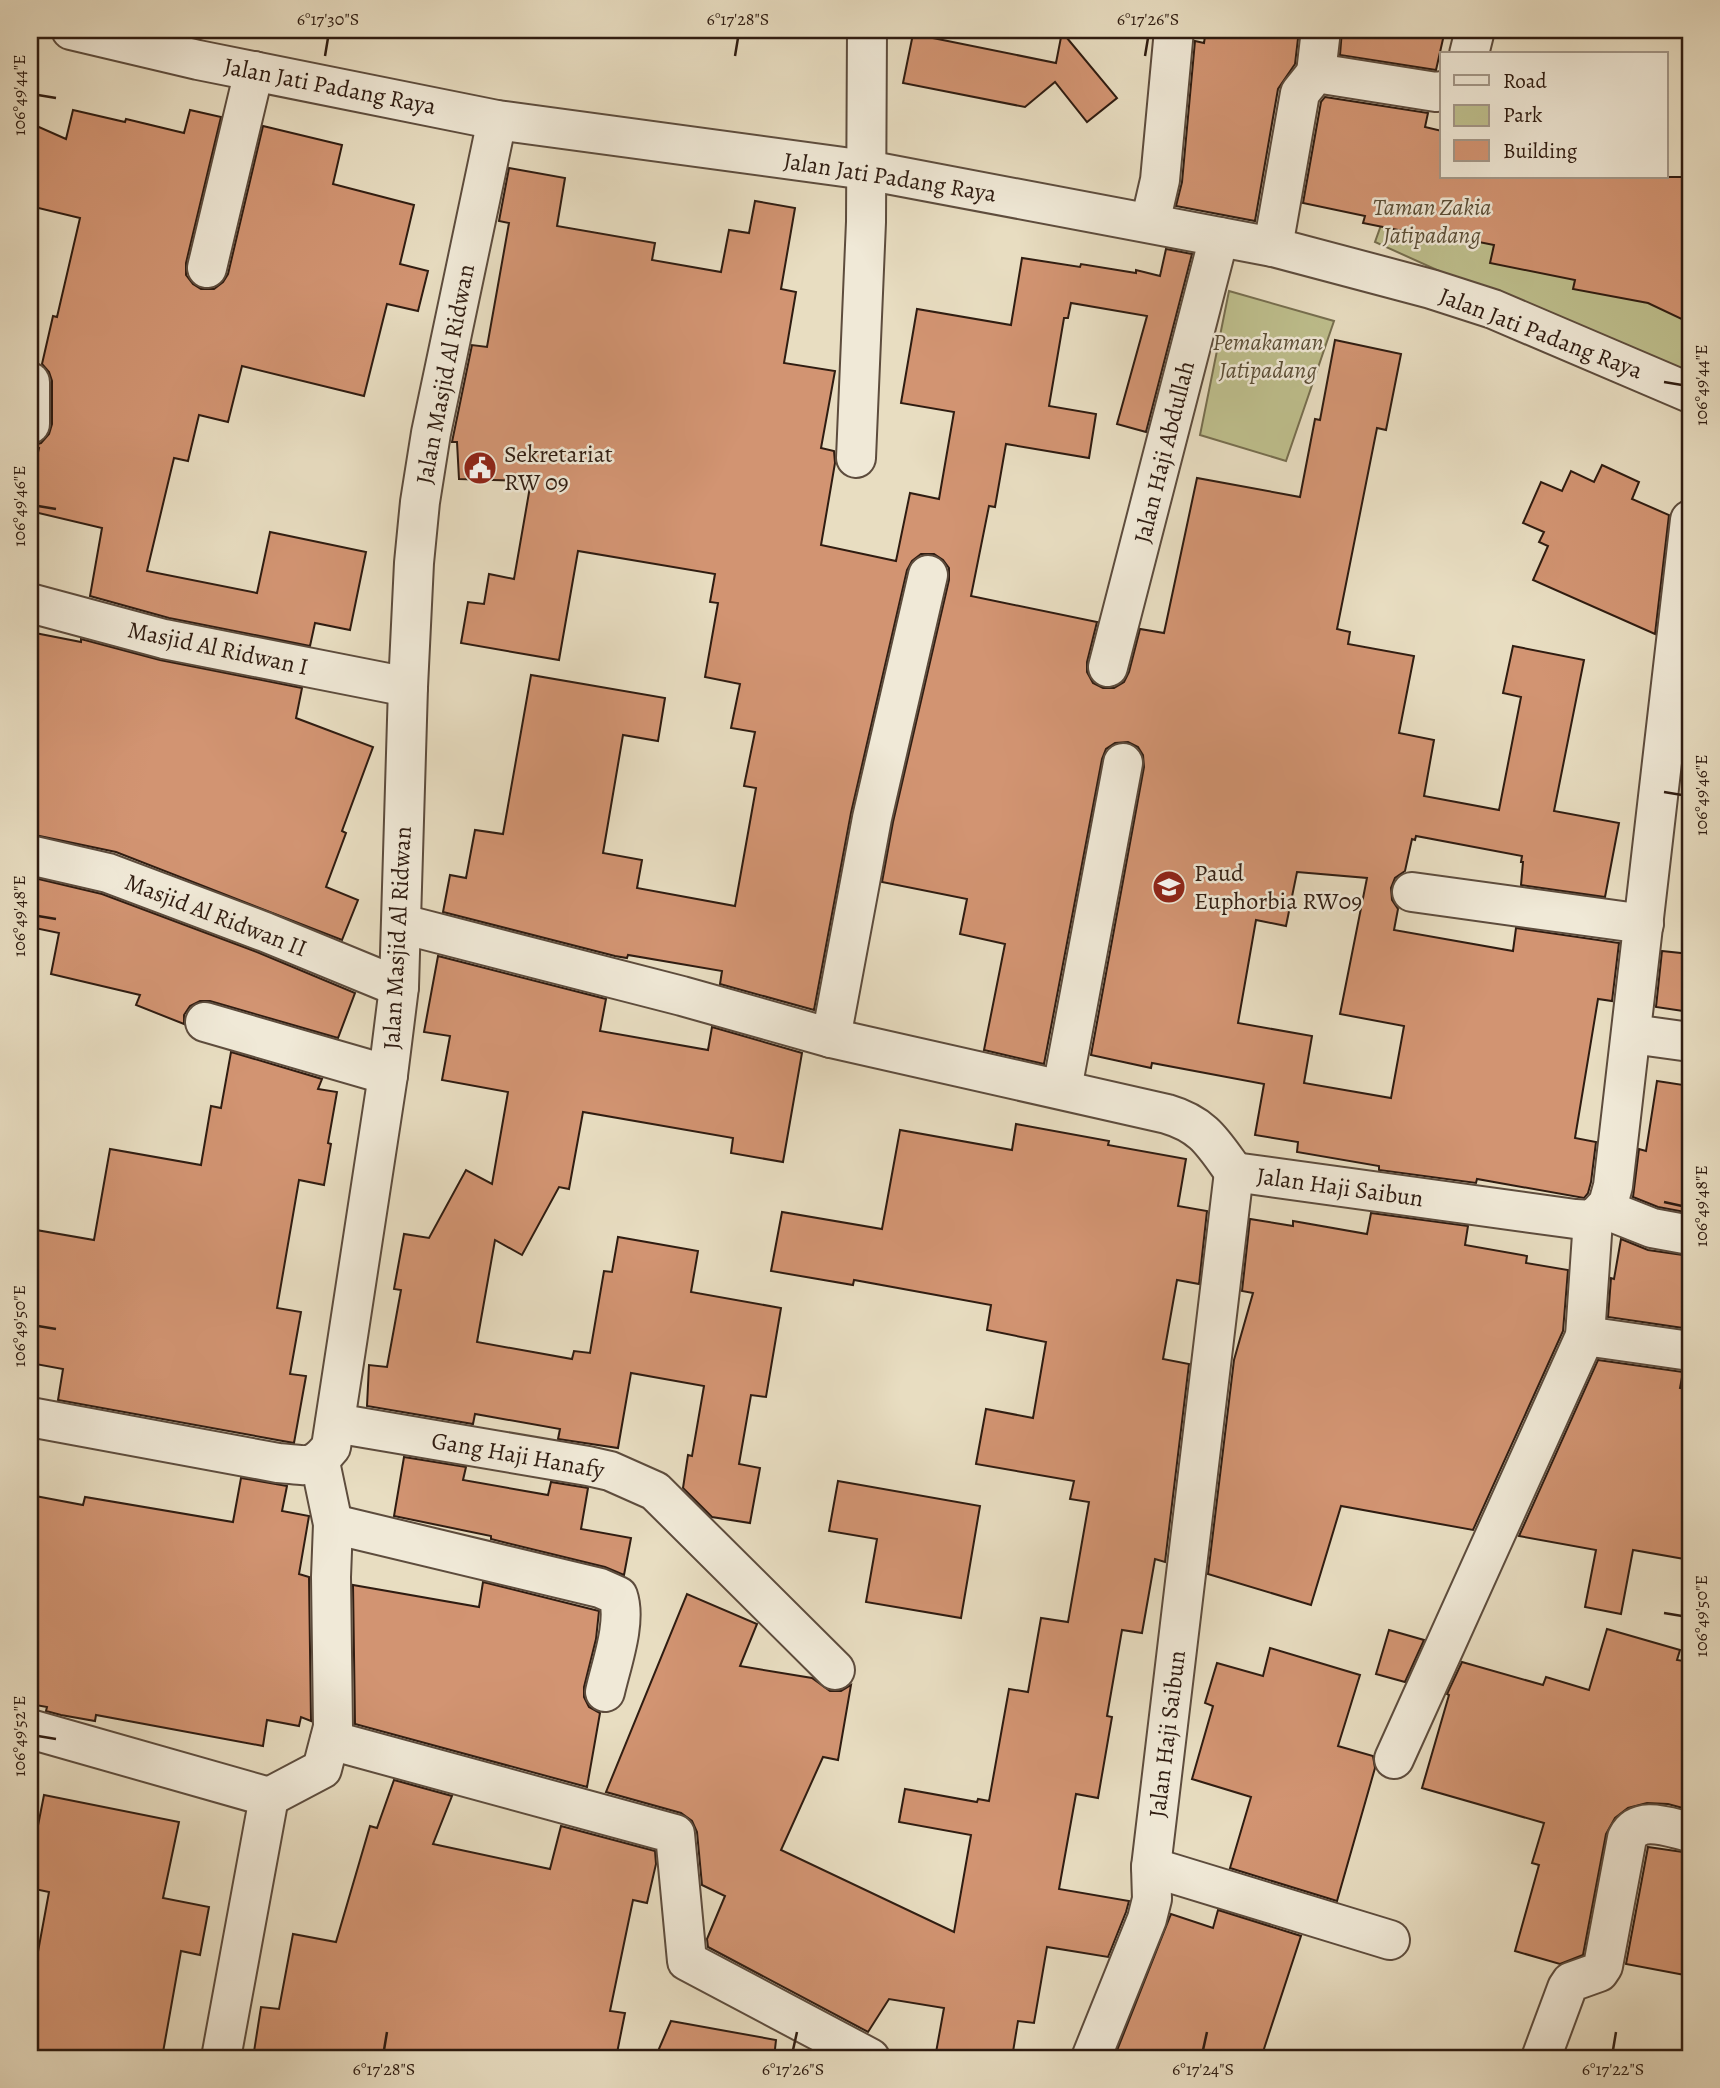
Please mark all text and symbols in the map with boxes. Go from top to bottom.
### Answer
text: 6°17'30"S [297,7,359,31]
text: 6°17'28"S [707,7,769,31]
text: 6°17'26"S [1117,7,1179,31]
street label: Jalan Jati Padang Raya [221,50,440,122]
legend [1440,52,1668,178]
text: 106°49'44"E [7,54,31,136]
text: Road [1503,67,1547,95]
text: Park [1503,101,1543,129]
text: Building [1503,137,1578,165]
street label: Jalan Jati Padang Raya [781,144,1000,210]
park label: Taman Zakia Jatipadang [1373,191,1491,251]
street label: Jalan Masjid Al Ridwan [408,261,482,487]
street label: Jalan Jati Padang Raya [1435,279,1648,387]
park label: Pemakaman Jatipadang [1213,326,1324,386]
text: 106°49'44"E [1689,344,1713,426]
street label: Jalan Haji Abdullah [1126,357,1202,547]
place label: Sekretariat RW 09 [504,438,613,498]
public building icon: Sekretariat RW 09 [461,449,499,487]
text: 106°49'46"E [7,465,31,547]
street label: Masjid Al Ridwan I [125,613,311,683]
text: 106°49'46"E [1689,754,1713,836]
street label: Jalan Masjid Al Ridwan [375,825,419,1051]
place label: Paud Euphorbia RW09 [1194,857,1362,917]
street label: Masjid Al Ridwan II [120,866,312,964]
school or university icon: Paud Euphorbia RW09 [1150,868,1188,906]
text: 106°49'48"E [7,875,31,957]
street label: Jalan Haji Saibun [1255,1159,1425,1215]
text: 106°49'48"E [1689,1165,1713,1247]
text: 106°49'50"E [7,1285,31,1367]
street label: Gang Haji Hanafy [429,1424,607,1486]
text: 106°49'50"E [1689,1575,1713,1657]
street label: Jalan Haji Saibun [1141,1649,1193,1819]
text: 106°49'52"E [7,1695,31,1777]
text: 6°17'28"S [353,2057,415,2081]
text: 6°17'26"S [762,2057,824,2081]
text: 6°17'24"S [1172,2057,1234,2081]
text: 6°17'22"S [1582,2057,1644,2081]

